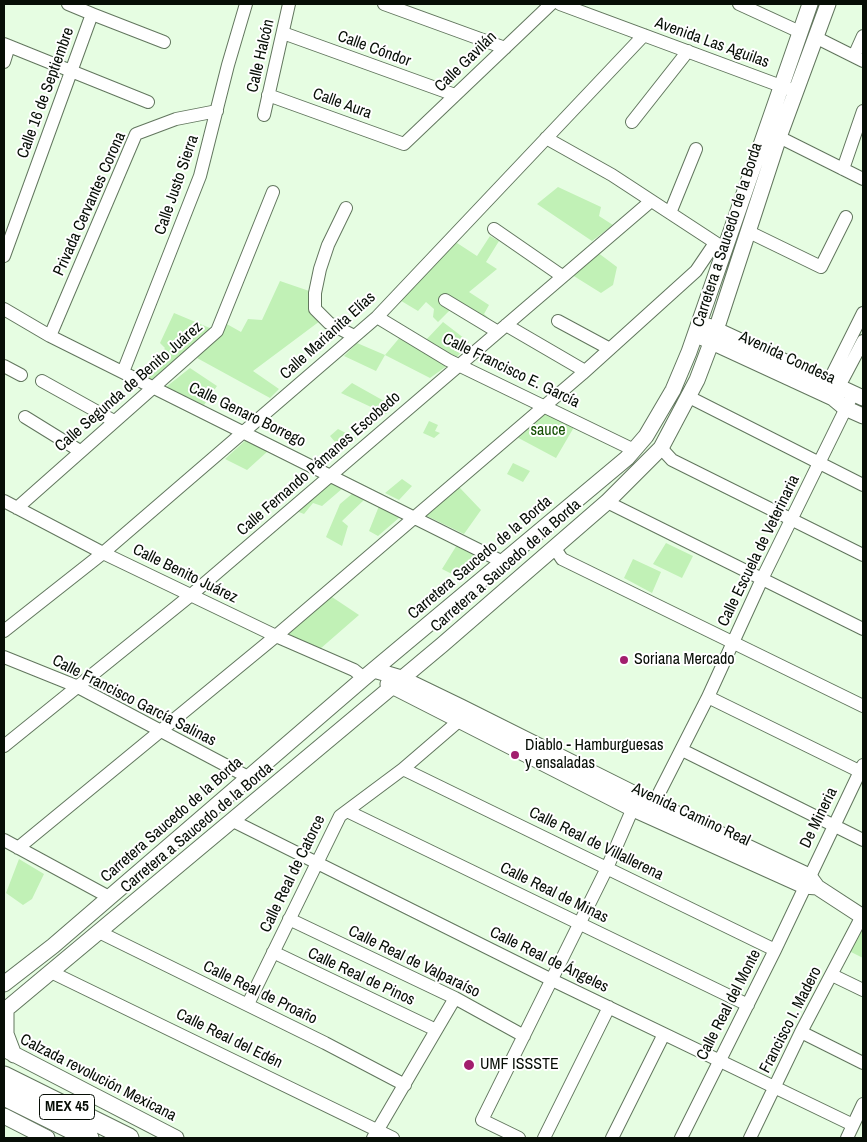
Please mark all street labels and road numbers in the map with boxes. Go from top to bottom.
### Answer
street label: Avenida Las Aguilas [652,13,772,73]
street label: Calle Halcón [243,18,279,94]
street label: Calle 16 de Septiembre [13,25,79,161]
street label: Calle Cóndor [335,27,413,71]
street label: Calle Gavilán [431,28,501,96]
street label: Calle Aura [310,85,374,123]
street label: Privada Cervantes Corona [50,129,130,279]
street label: Calle Justo Sierra [151,133,203,237]
street label: Carretera a Saucedo de la Borda [689,140,767,330]
street label: Calle Marianita Elías [276,288,380,384]
street label: Calle Segunda de Benito Juárez [51,318,207,456]
street label: Avenida Condesa [736,327,838,389]
street label: Calle Francisco E. García [439,329,583,413]
street label: Calle Genaro Borrego [185,378,309,452]
street label: Calle Fernando Pámanes Escobedo [233,388,405,540]
street label: Calle Escuela de Veterinaria [714,472,804,630]
street label: Carretera Saucedo de la Borda [404,492,556,624]
street label: Carretera a Saucedo de la Borda [427,496,585,636]
street label: Calle Benito Juárez [129,540,241,608]
street label: Calle Francisco García Salinas [49,651,219,751]
street label: Carretera Saucedo de la Borda [97,753,247,887]
street label: Carretera a Saucedo de la Borda [117,759,277,897]
street label: Avenida Camino Real [629,779,753,851]
street label: De Mineria [796,785,842,851]
street label: Calle Real de Villallerena [526,803,666,885]
street label: Calle Real de Catorce [256,812,330,936]
street label: Calle Real de Minas [497,858,611,928]
street label: Calle Real de Valparaíso [345,922,483,1002]
street label: Calle Real de Ángeles [486,923,612,997]
street label: Calle Real de Pinos [304,944,418,1010]
street label: Calle Real del Monte [693,946,765,1064]
street label: Calle Real de Proaño [200,957,320,1029]
street label: Francisco I. Madero [756,964,826,1076]
street label: Calle Real del Edén [173,1005,285,1073]
street label: Calzada revolución Mexicana [17,1030,179,1126]
road number: MEX 45 [40,1094,94,1120]

